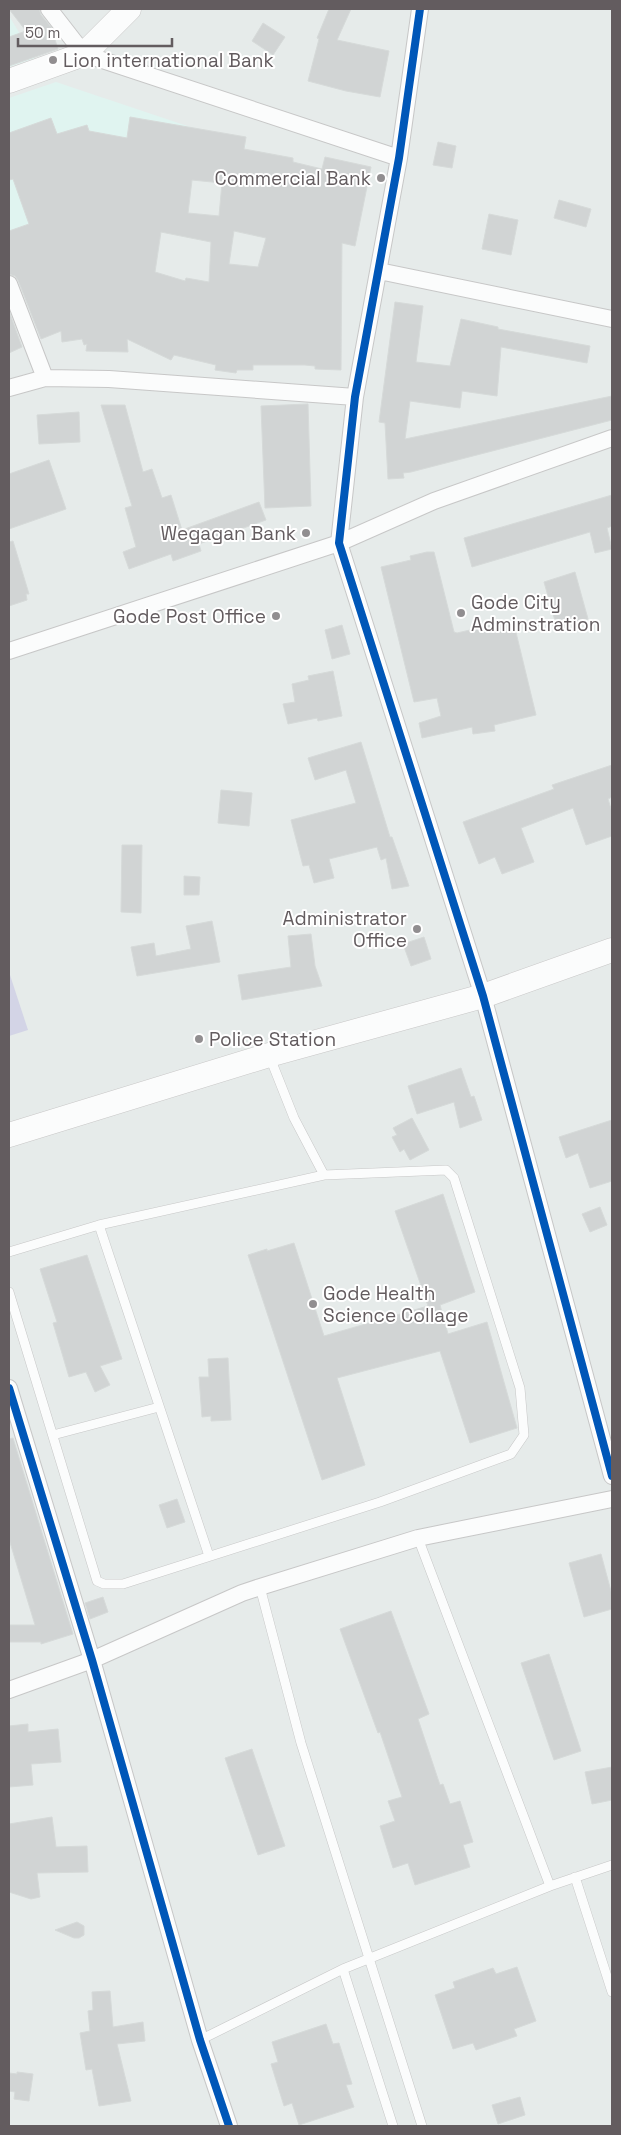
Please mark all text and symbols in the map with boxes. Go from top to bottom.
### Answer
scale bar [18,15,171,47]
text: 50 m [25,23,60,42]
place label: Lion international Bank [63,48,274,73]
marker: Lion international Bank [47,54,59,66]
place label: Commercial Bank [214,166,371,191]
marker: Commercial Bank [375,172,387,184]
place label: Wegagan Bank [161,521,296,546]
marker: Wegagan Bank [300,527,312,539]
place label: Gode City Adminstration [471,590,600,637]
place label: Gode Post Office [113,604,266,629]
marker: Gode City Adminstration [455,607,467,619]
marker: Gode Post Office [270,610,282,622]
place label: Administrator Office [282,906,407,953]
marker: Administrator Office [411,923,423,935]
place label: Police Station [209,1027,336,1052]
marker: Police Station [193,1033,205,1045]
place label: Gode Health Science Collage [323,1281,468,1328]
marker: Gode Health Science Collage [307,1298,319,1310]

